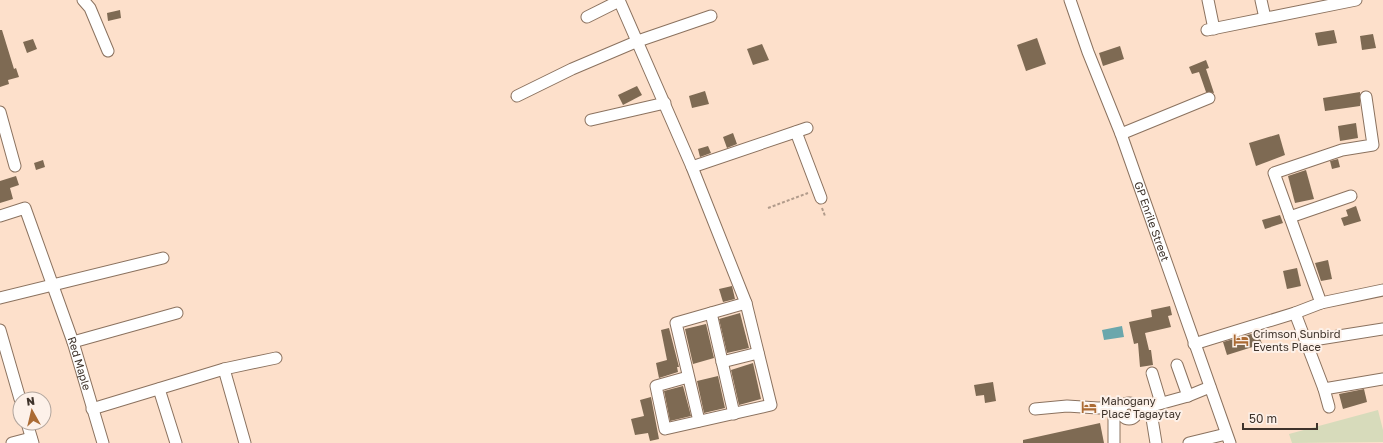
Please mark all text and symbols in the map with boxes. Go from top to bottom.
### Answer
street label: GP Enrile Street [1132,180,1172,263]
place label: Crimson Sunbird Events Place [1253,327,1341,353]
hotel icon: Crimson Sunbird Events Place [1232,331,1250,349]
street label: Red Maple [66,335,94,392]
north arrow [12,391,52,431]
text: N [25,394,36,408]
place label: Mahogany Place Tagaytay [1101,394,1181,420]
hotel icon: Mahogany Place Tagaytay [1080,398,1098,416]
scale bar [1243,405,1317,431]
text: 50 m [1249,411,1277,426]

